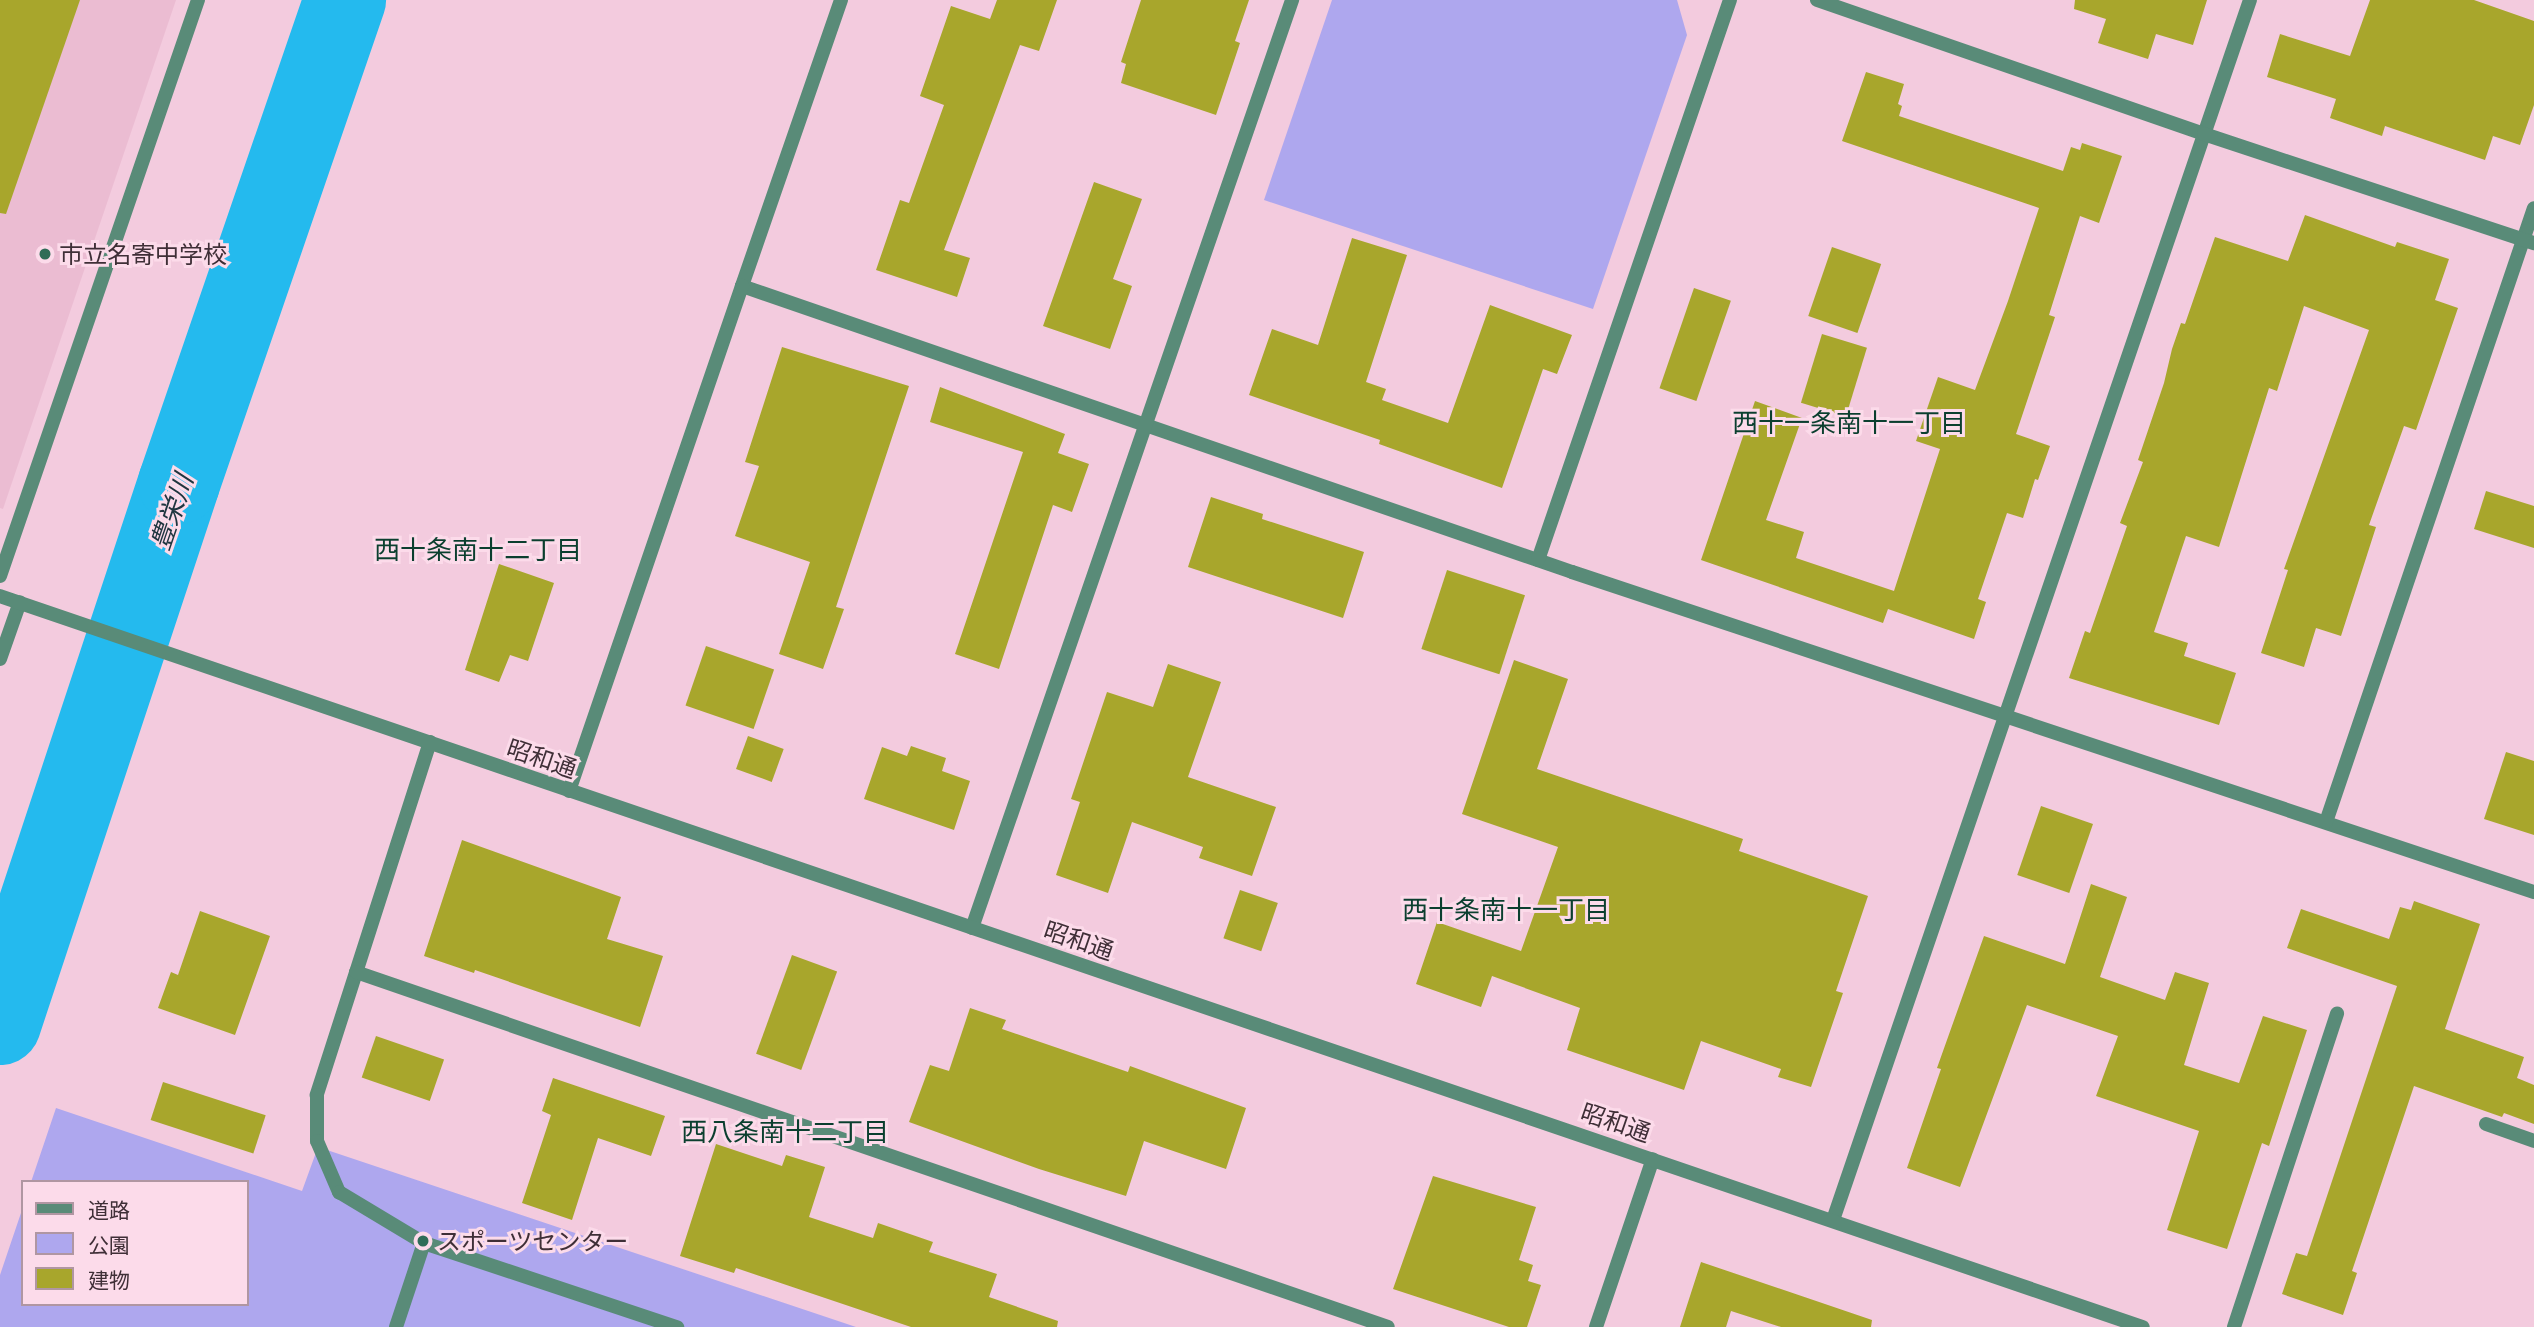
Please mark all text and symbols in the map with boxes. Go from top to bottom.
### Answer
place label: 市立名寄中学校 [59,240,227,268]
marker: 市立名寄中学校 [37,246,53,262]
district label: 西十一条南十一丁目 [1732,407,1966,439]
water label: 豊栄川 [145,470,199,554]
district label: 西十条南十二丁目 [374,534,582,566]
street label: 昭和通 [503,733,581,783]
district label: 西十条南十一丁目 [1402,894,1610,926]
street label: 昭和通 [1040,915,1118,965]
street label: 昭和通 [1577,1097,1655,1147]
district label: 西八条南十二丁目 [681,1116,889,1148]
legend [21,1180,248,1306]
text: 道路 [88,1196,130,1224]
place label: スポーツセンター [437,1227,629,1255]
text: 公園 [88,1231,130,1259]
marker: スポーツセンター [415,1233,431,1249]
text: 建物 [88,1266,130,1294]

